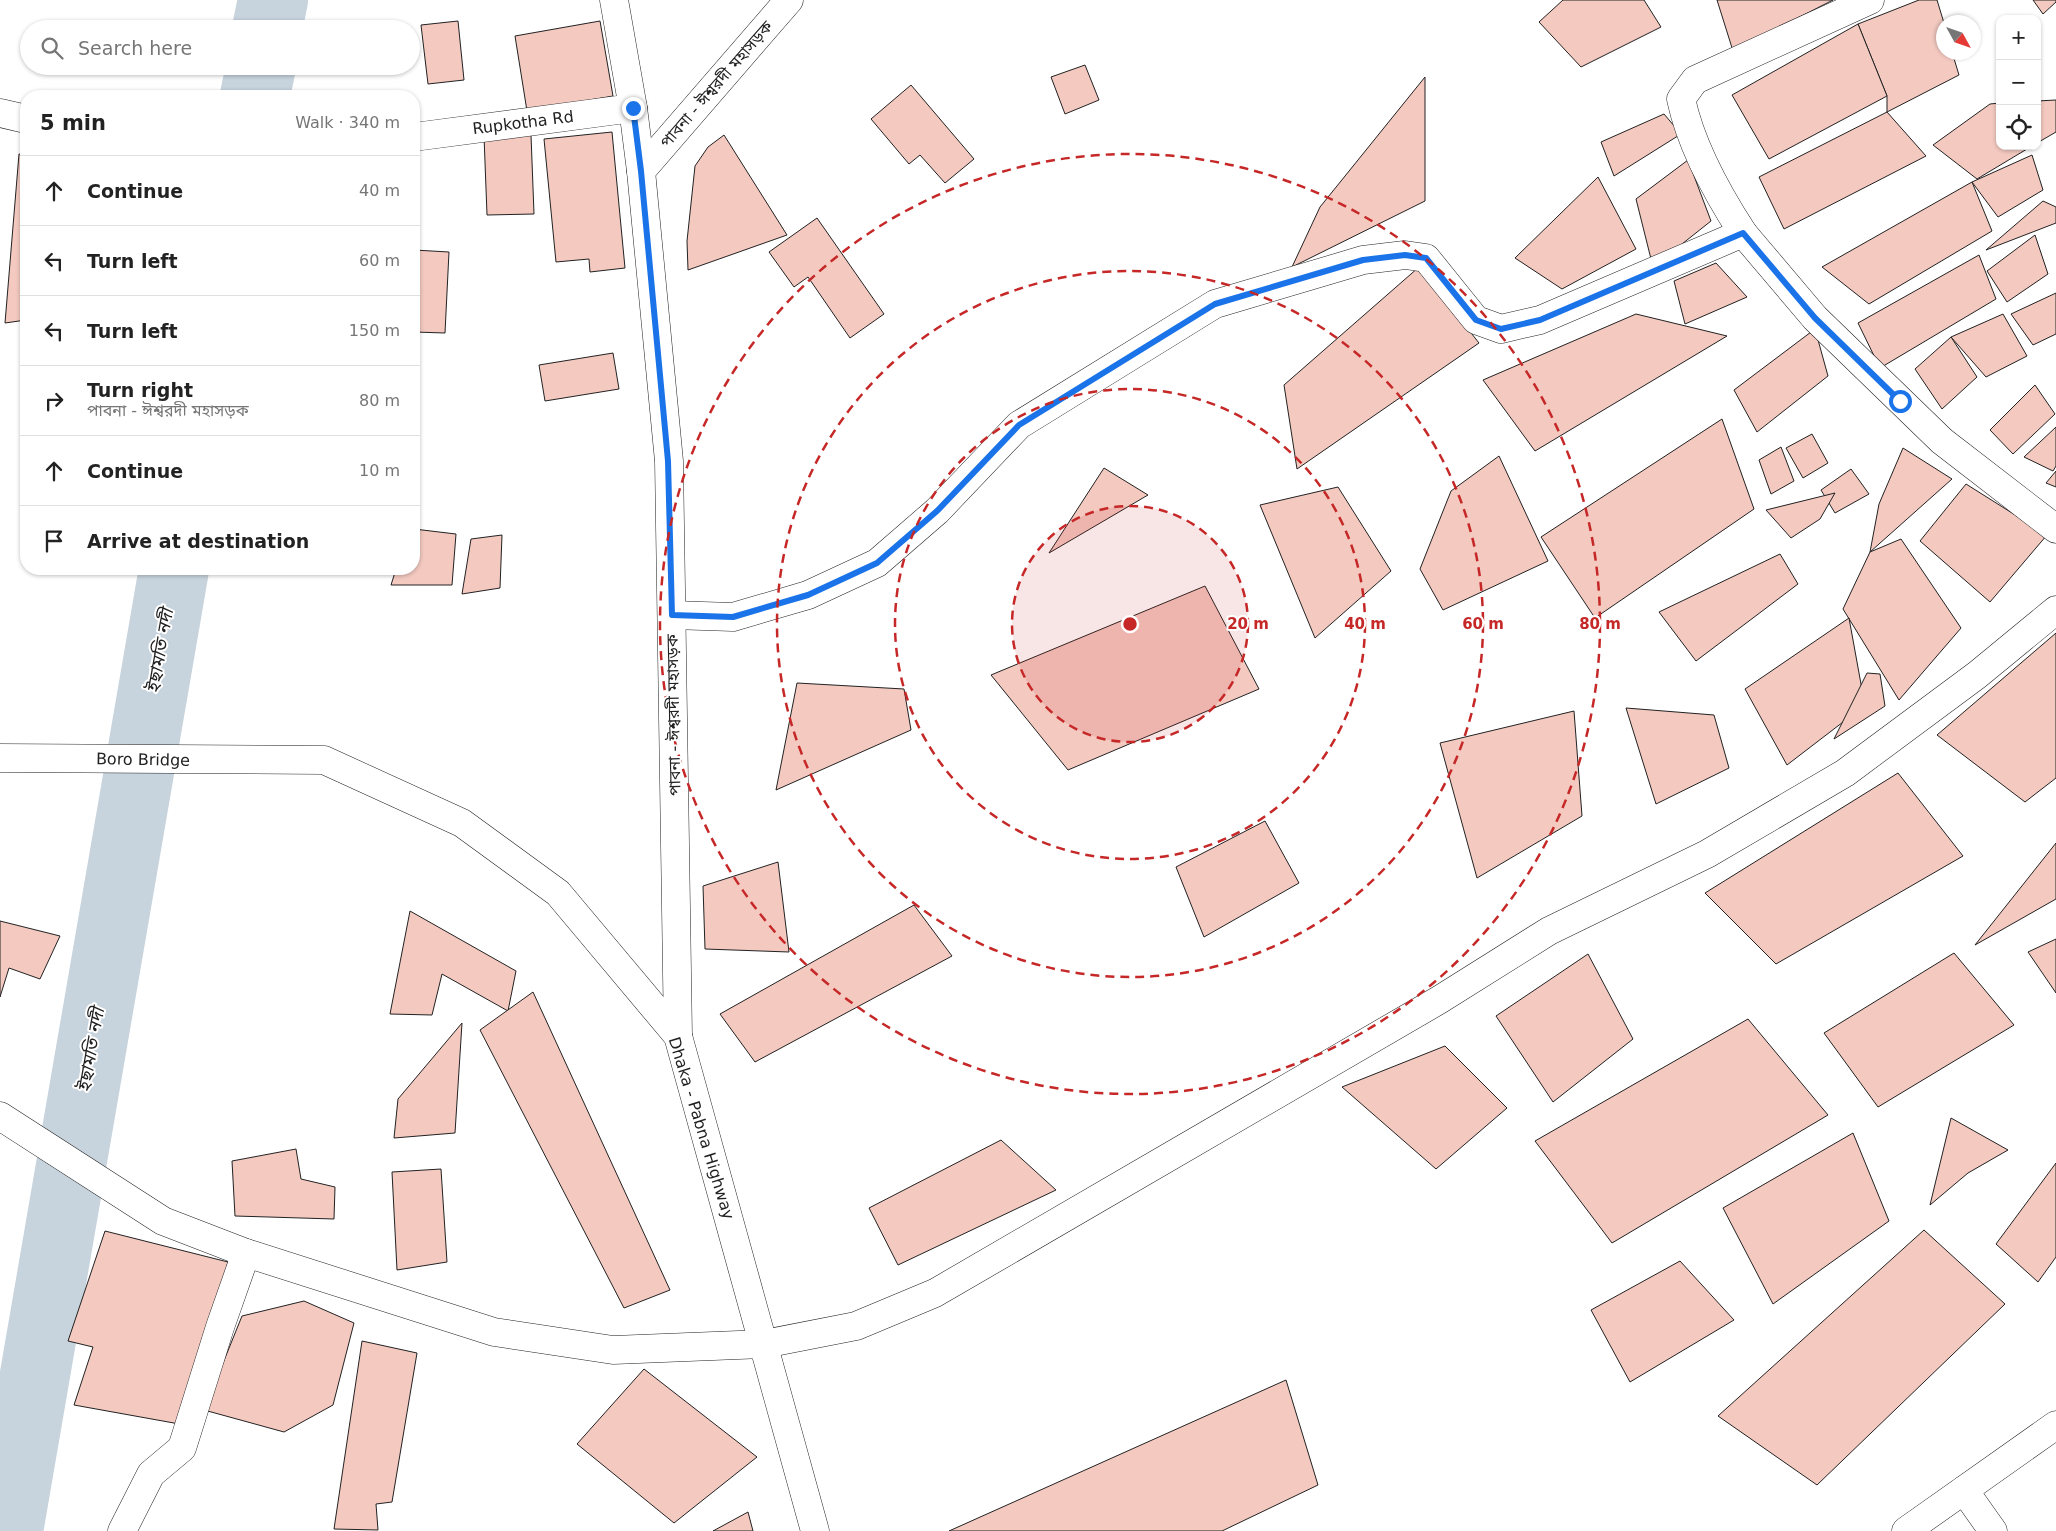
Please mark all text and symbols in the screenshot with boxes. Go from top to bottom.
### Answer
north arrow [1936,15,1981,60]
map controls [1996,15,2041,150]
button: + [1996,15,2041,60]
street label: পাবনা - ঈশ্বরদী মহাসড়ক [656,16,777,152]
search box [20,20,420,75]
icon: search [38,34,66,62]
text: Search here [78,37,192,59]
button: − [1996,60,2041,105]
route end [622,97,645,120]
button: locate [1996,105,2041,150]
street label: Rupkotha Rd [471,107,575,138]
text: 5 min [40,111,106,135]
text: Walk · 340 m [295,113,400,132]
icon: ahead [40,177,68,205]
text: Continue [87,180,183,202]
text: 40 m [359,181,400,200]
icon: left [40,247,68,275]
text: Turn left [87,250,178,272]
text: 60 m [359,251,400,270]
icon: left [40,317,68,345]
text: Turn left [87,320,178,342]
text: 150 m [349,321,400,340]
text: Turn right [87,379,193,401]
icon: right [40,387,68,415]
route start [1889,390,1912,413]
text: 80 m [359,391,400,410]
text: পাবনা - ঈশ্বরদী মহাসড়ক [87,401,249,420]
icon: ahead [40,457,68,485]
text: Continue [87,460,183,482]
text: 10 m [359,461,400,480]
icon: arrive [40,527,68,555]
text: Arrive at destination [87,530,309,552]
water label: ইছামতি নদী [142,604,178,695]
centre of rings [1121,615,1139,633]
text: 20 m [1227,615,1269,633]
text: 40 m [1344,615,1386,633]
text: 60 m [1462,615,1504,633]
text: 80 m [1579,615,1621,633]
street label: পাবনা - ঈশ্বরদী মহাসড়ক [663,633,684,796]
street label: Boro Bridge [96,749,190,770]
water label: ইছামতি নদী [73,1003,109,1094]
street label: Dhaka - Pabna Highway [665,1034,738,1222]

